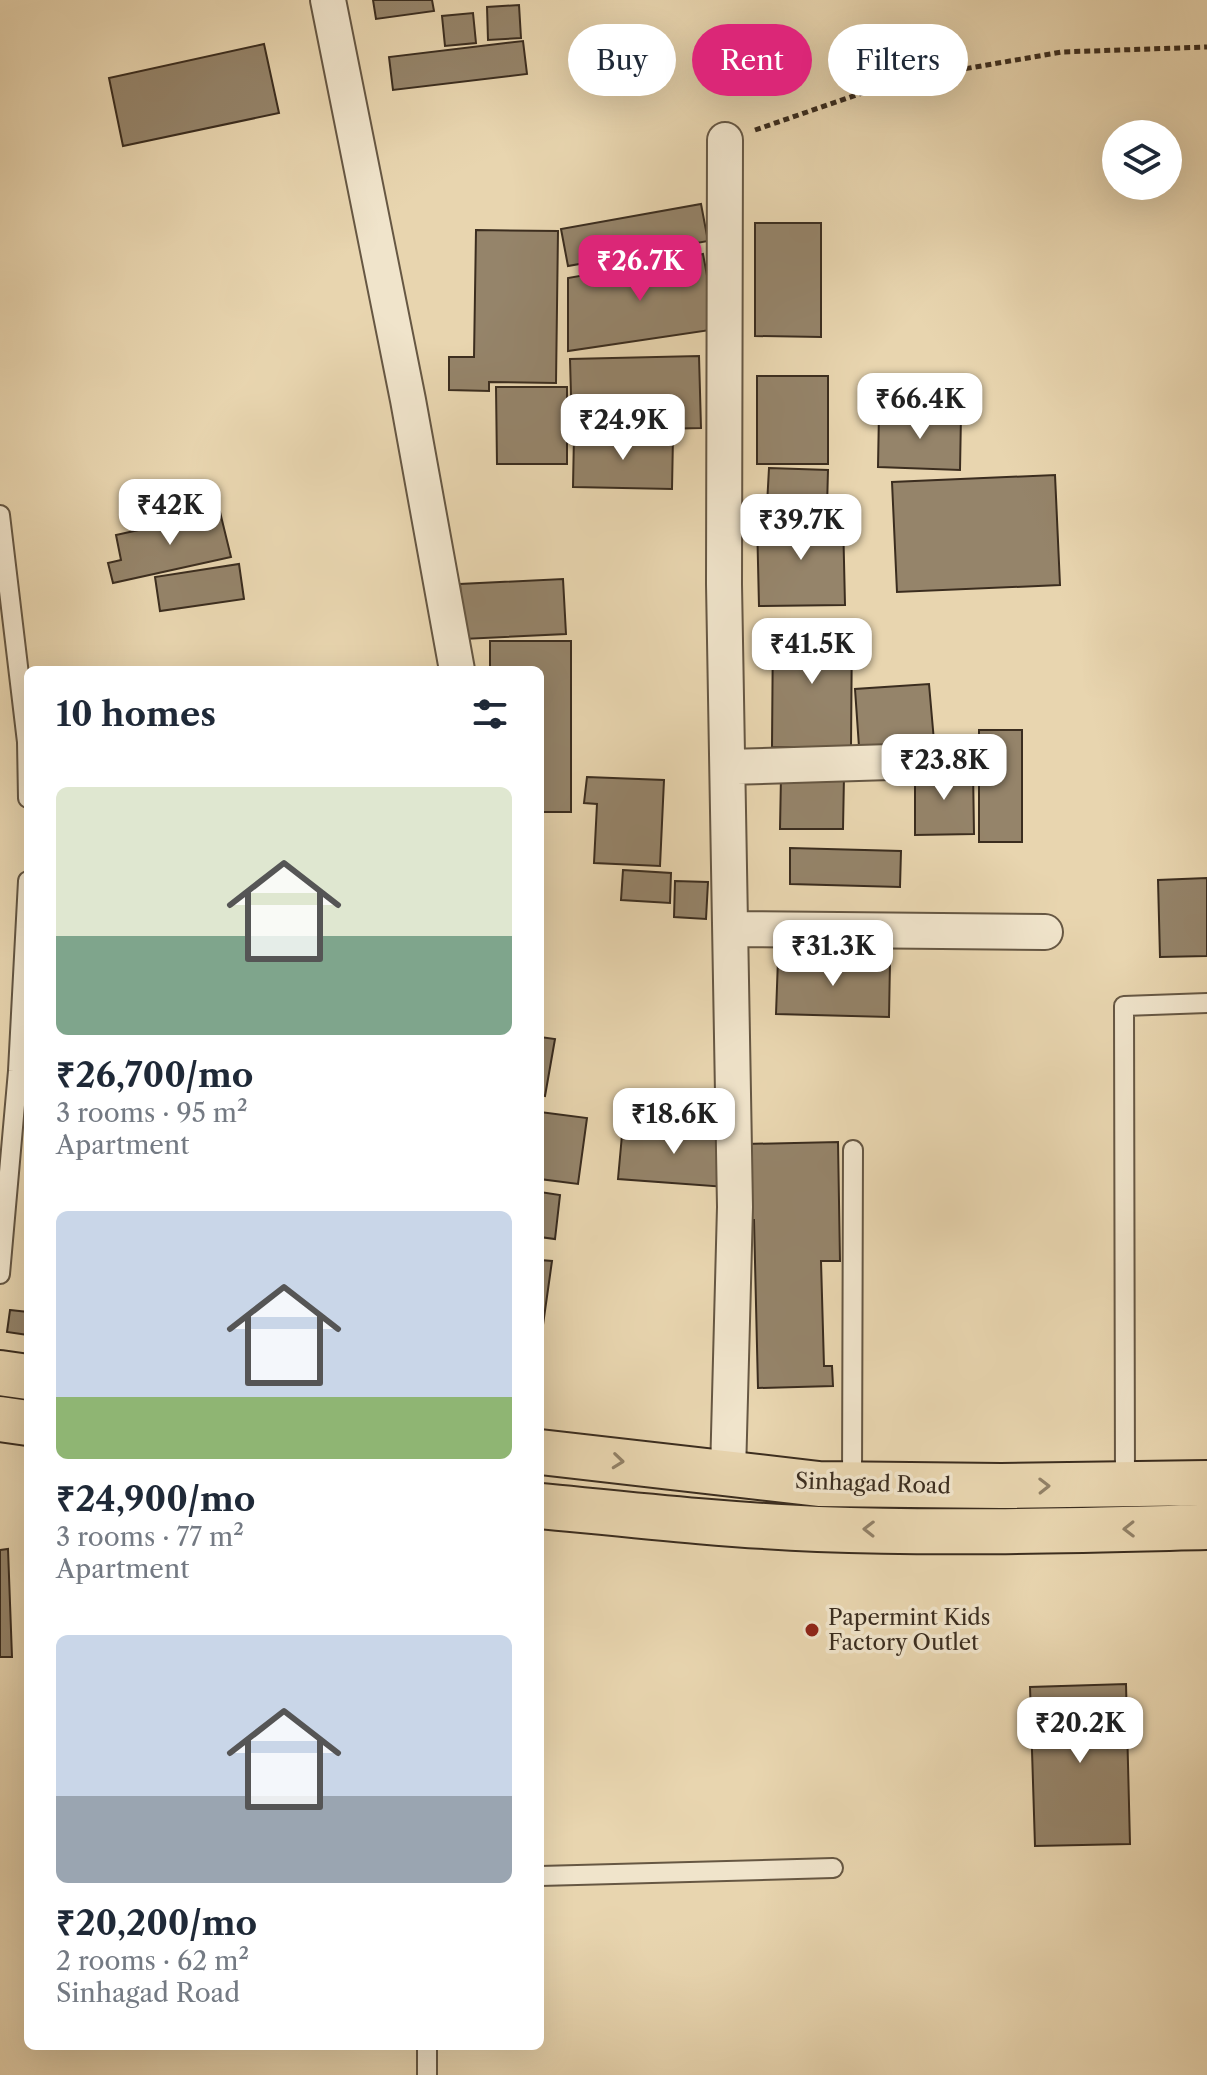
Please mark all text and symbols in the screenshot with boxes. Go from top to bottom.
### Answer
chip: Buy [568,24,676,96]
chip: Rent [692,24,812,96]
chip: Filters [828,24,968,96]
map controls [1102,120,1182,200]
button: layers [1102,120,1182,200]
pin: ₹26.7K [575,235,705,303]
text: ₹26.7K [597,245,683,277]
pin: ₹66.4K [855,373,985,441]
text: ₹66.4K [875,383,965,415]
pin: ₹24.9K [558,394,688,462]
text: ₹24.9K [579,404,667,436]
pin: ₹42K [123,479,217,547]
text: ₹42K [137,489,203,521]
pin: ₹39.7K [736,494,866,562]
text: ₹39.7K [758,504,844,536]
pin: ₹41.5K [747,618,877,686]
text: ₹41.5K [770,628,854,660]
icon: filters [468,692,512,736]
text: 10 homes [56,693,216,735]
pin: ₹23.8K [879,734,1009,802]
text: ₹23.8K [900,744,988,776]
icon: home [212,839,356,983]
pin: ₹31.3K [768,920,898,988]
text: ₹31.3K [791,930,875,962]
text: ₹26,700/mo [56,1054,253,1096]
pin: ₹18.6K [609,1088,739,1156]
text: 3 rooms · 95 m² [56,1097,248,1129]
text: ₹18.6K [631,1098,717,1130]
text: Apartment [56,1129,189,1161]
icon: home [212,1263,356,1407]
one-way arrow [611,1452,624,1469]
street label: Sinhagad Road [795,1467,951,1500]
one-way arrow [1038,1477,1051,1495]
text: ₹24,900/mo [56,1478,255,1520]
one-way arrow [1122,1520,1135,1538]
text: 3 rooms · 77 m² [56,1521,244,1553]
one-way arrow [862,1521,875,1538]
text: Apartment [56,1553,189,1585]
place label: Papermint Kids Factory Outlet [828,1604,990,1656]
marker: Papermint Kids Factory Outlet [803,1621,821,1639]
icon: home [212,1687,356,1831]
pin: ₹20.2K [1015,1697,1145,1765]
text: ₹20.2K [1035,1707,1125,1739]
text: ₹20,200/mo [56,1902,257,1944]
text: 2 rooms · 62 m² [56,1945,249,1977]
text: Sinhagad Road [56,1977,240,2009]

